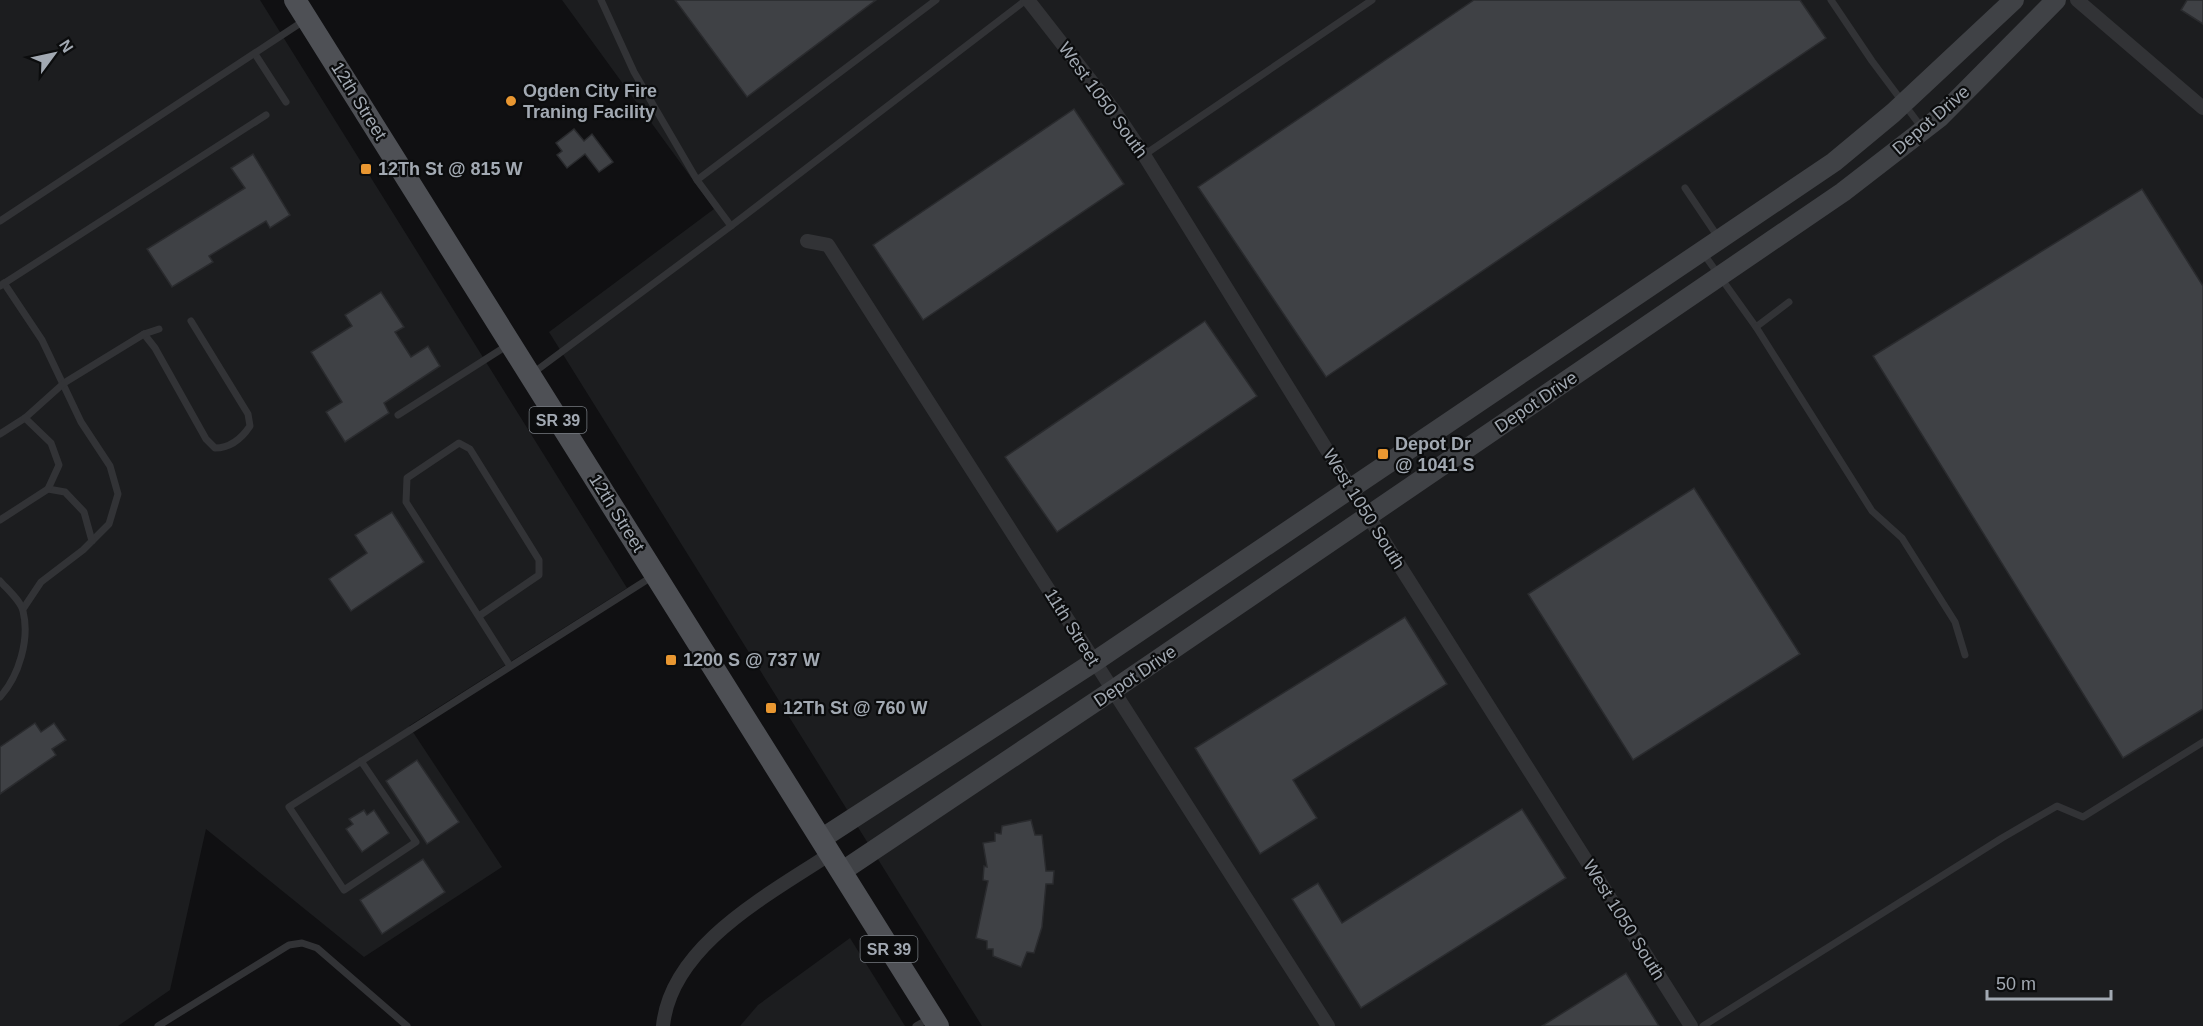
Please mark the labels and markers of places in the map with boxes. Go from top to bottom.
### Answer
place label: Ogden City Fire Traning Facility [523,81,657,122]
marker: Ogden City Fire Traning Facility [504,94,518,108]
place label: 12Th St @ 815 W [378,159,523,179]
marker: 12Th St @ 815 W [359,162,373,176]
place label: Depot Dr @ 1041 S [1395,434,1475,475]
marker: Depot Dr @ 1041 S [1376,447,1390,461]
place label: 1200 S @ 737 W [683,650,820,670]
marker: 1200 S @ 737 W [664,653,678,667]
place label: 12Th St @ 760 W [783,698,928,718]
marker: 12Th St @ 760 W [764,701,778,715]

